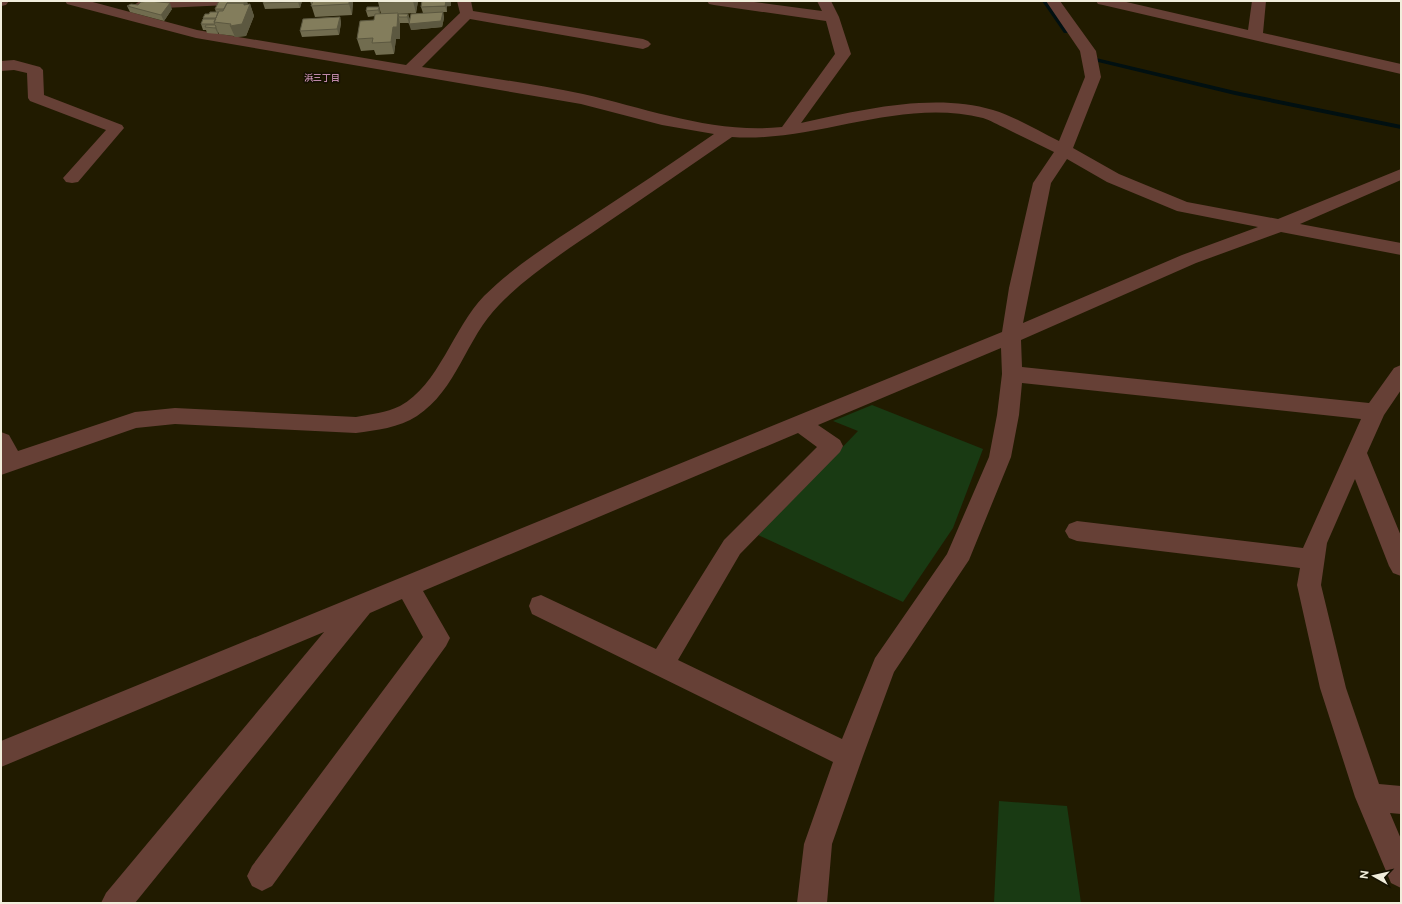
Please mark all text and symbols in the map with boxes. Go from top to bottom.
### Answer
district label: 浜三丁目 [304,72,340,83]
north arrow [1354,856,1394,896]
text: N [1358,870,1371,880]

